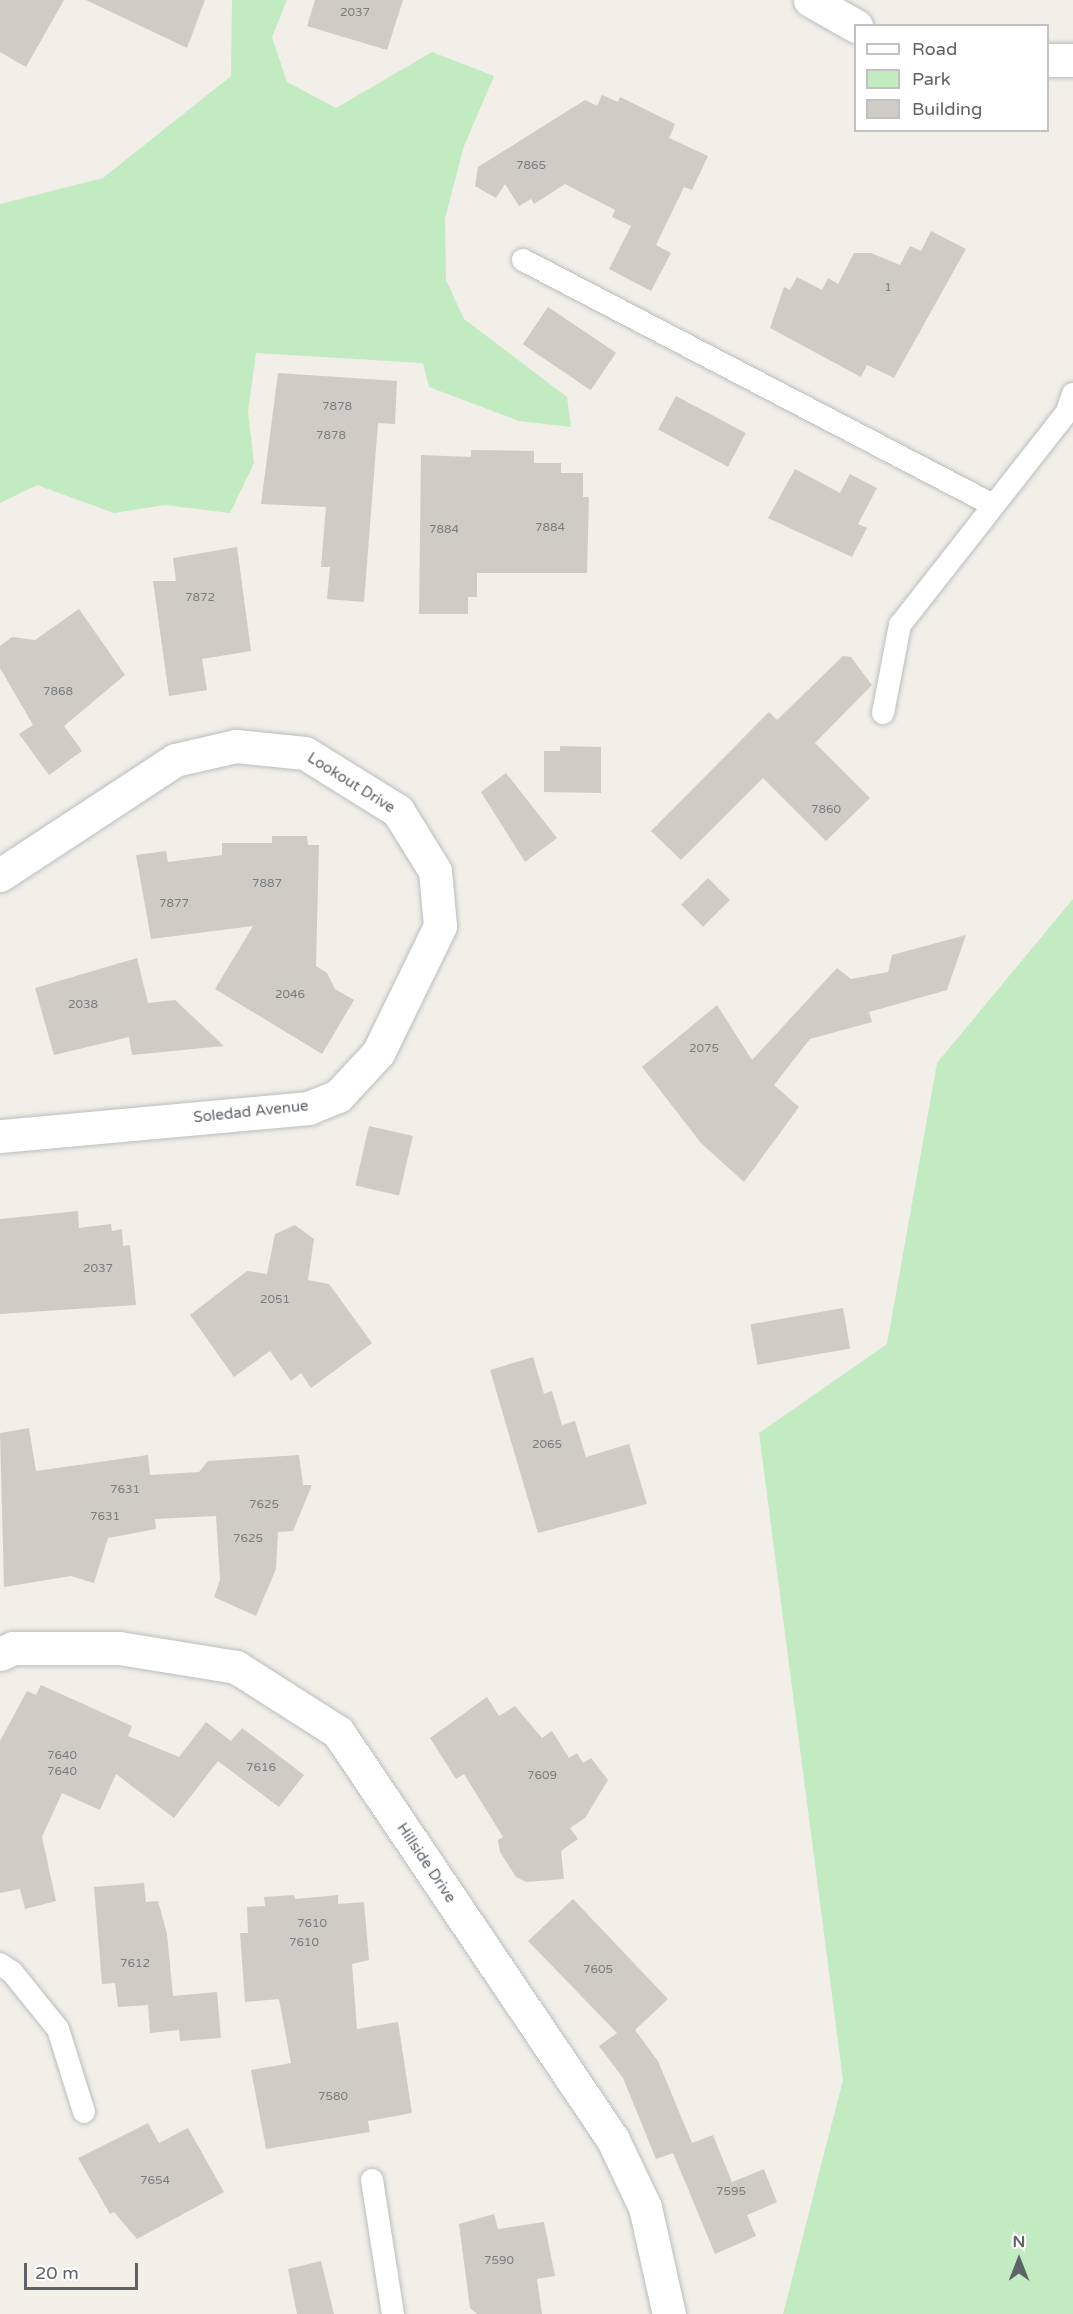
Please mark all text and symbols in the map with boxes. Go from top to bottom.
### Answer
house number: 2037 [340,6,370,20]
legend [854,24,1049,132]
text: Road [912,38,957,60]
text: Park [912,68,950,90]
text: Building [912,98,982,120]
house number: 7865 [516,159,546,173]
house number: 1 [884,281,892,295]
house number: 7878 [322,400,352,414]
house number: 7878 [316,429,346,443]
house number: 7884 [535,521,565,535]
house number: 7884 [429,523,459,537]
house number: 7872 [185,591,215,605]
house number: 7868 [43,685,73,699]
street label: Lookout Drive [304,749,398,817]
house number: 7860 [811,803,841,817]
house number: 7887 [252,877,282,891]
house number: 7877 [159,897,189,911]
house number: 2046 [275,988,305,1002]
house number: 2038 [68,998,98,1012]
house number: 2075 [689,1042,719,1056]
street label: Soledad Avenue [193,1097,309,1127]
house number: 2037 [83,1262,113,1276]
house number: 2051 [260,1293,290,1307]
house number: 2065 [532,1438,562,1452]
house number: 7631 [110,1483,140,1497]
house number: 7625 [249,1498,279,1512]
house number: 7631 [90,1510,120,1524]
house number: 7625 [233,1532,263,1546]
house number: 7640 [47,1749,77,1763]
house number: 7616 [246,1761,276,1775]
house number: 7640 [47,1765,77,1779]
house number: 7609 [527,1769,557,1783]
street label: Hillside Drive [393,1820,459,1906]
house number: 7610 [297,1917,327,1931]
house number: 7610 [289,1936,319,1950]
house number: 7612 [120,1957,150,1971]
house number: 7605 [583,1963,613,1977]
house number: 7580 [318,2090,348,2104]
house number: 7654 [140,2174,170,2188]
house number: 7595 [716,2185,746,2199]
north arrow [989,2230,1049,2290]
text: N [1013,2232,1025,2252]
scale bar [27,2251,141,2289]
house number: 7590 [484,2254,514,2268]
text: 20 m [35,2262,79,2284]

